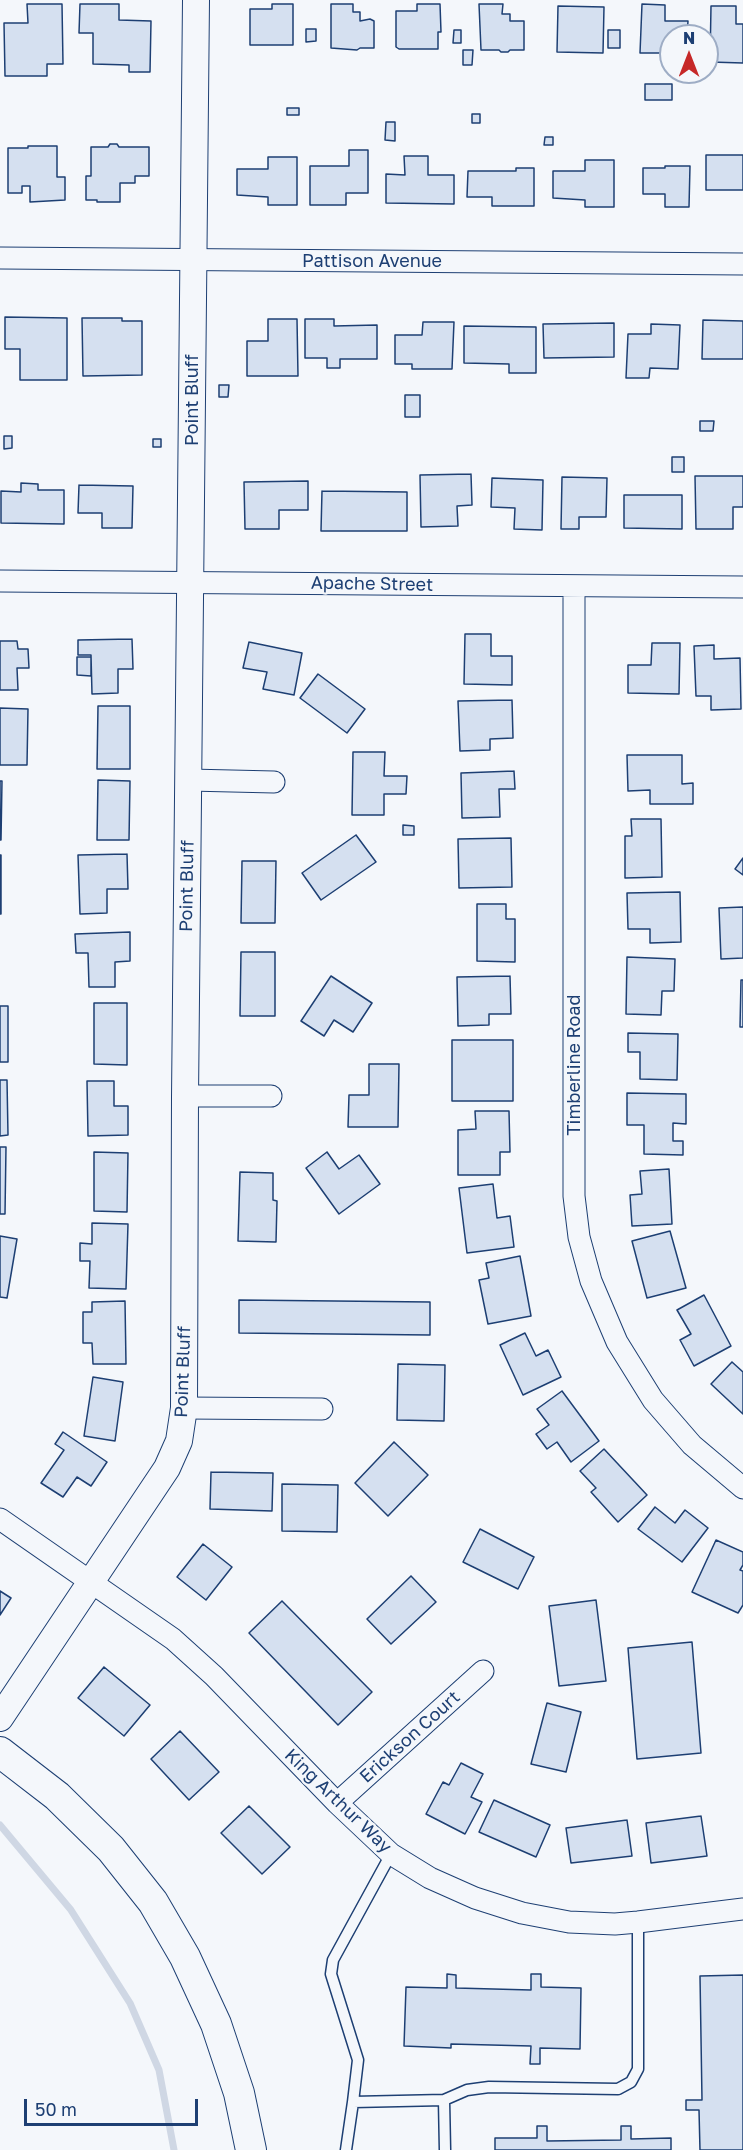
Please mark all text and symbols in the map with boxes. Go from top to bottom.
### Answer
north arrow [659,24,719,84]
text: N [683,28,695,48]
street label: Pattison Avenue [302,250,442,272]
street label: Point Bluff [181,354,203,446]
street label: Apache Street [311,572,433,596]
street label: Point Bluff [175,840,199,932]
street label: Timberline Road [563,994,585,1136]
street label: Point Bluff [171,1326,195,1418]
street label: Erickson Court [356,1686,464,1788]
street label: King Arthur Way [280,1744,396,1858]
scale bar [27,2087,201,2125]
text: 50 m [35,2098,77,2120]

